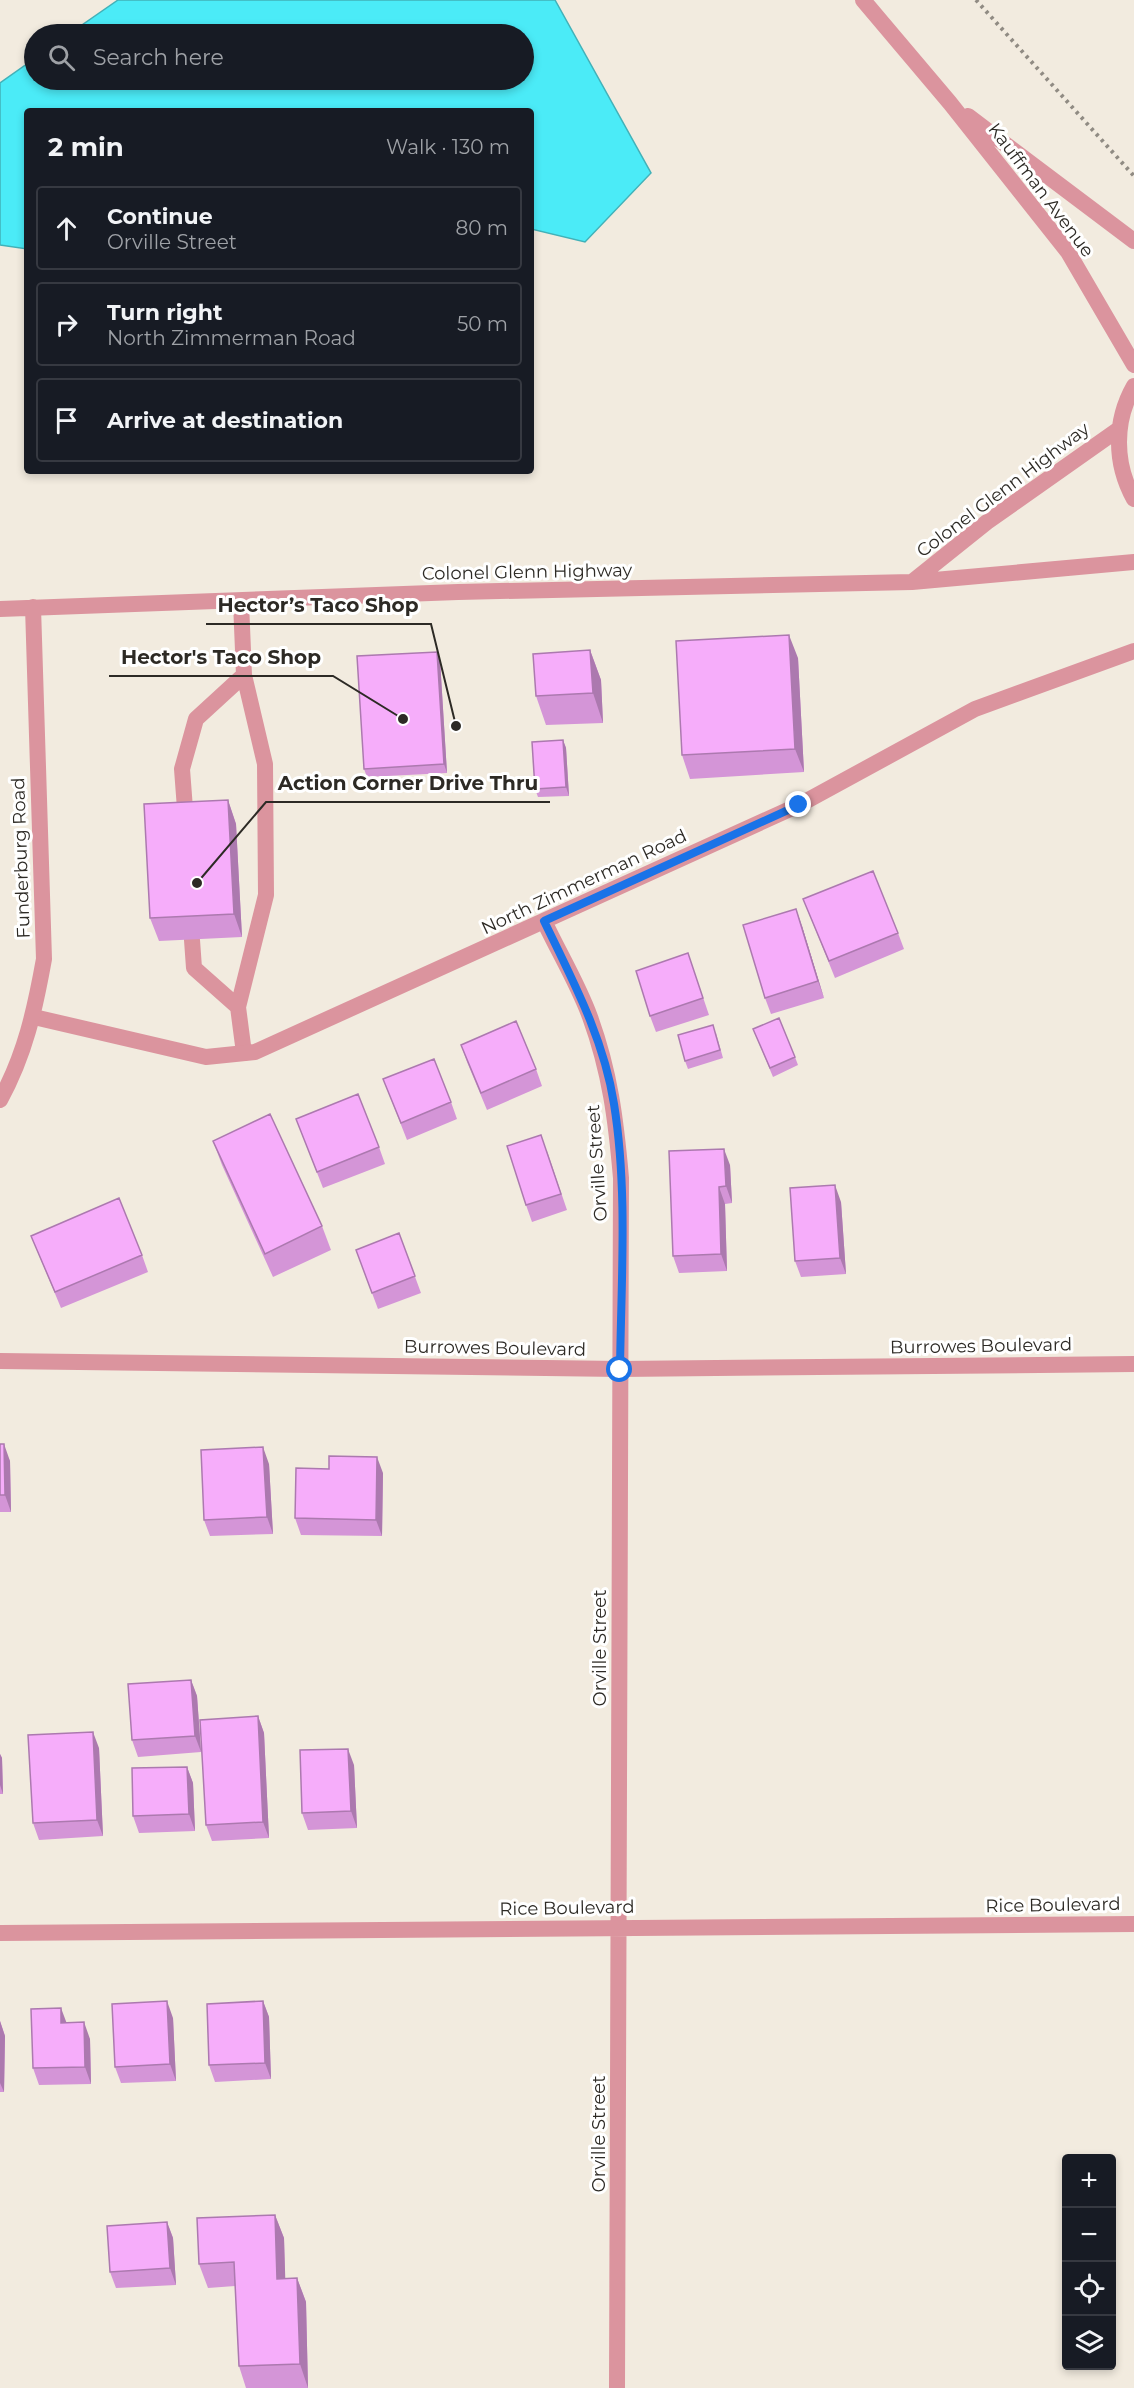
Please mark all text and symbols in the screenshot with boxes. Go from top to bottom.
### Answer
search box [24,24,534,90]
icon: search [45,41,78,74]
text: Search here [93,44,224,71]
street label: Kauffman Avenue [983,119,1099,261]
text: 2 min [48,131,124,163]
text: Walk · 130 m [386,135,510,159]
text: Continue [107,203,213,230]
icon: ahead [50,212,83,245]
text: 80 m [456,216,508,240]
text: Orville Street [107,230,237,254]
text: Turn right [107,299,222,326]
icon: right [50,308,83,341]
text: 50 m [457,312,508,336]
text: North Zimmerman Road [107,326,356,350]
icon: arrive [50,404,83,437]
text: Arrive at destination [107,407,343,434]
street label: Colonel Glenn Highway [912,418,1094,562]
street label: Colonel Glenn Highway [422,559,633,585]
callout: Hector’s Taco Shop [206,586,431,624]
text: Hector’s Taco Shop [218,593,419,617]
callout: Hector's Taco Shop [109,638,333,676]
text: Hector's Taco Shop [121,645,321,669]
callout: Action Corner Drive Thru [266,764,550,802]
text: Action Corner Drive Thru [277,771,538,795]
street label: Funderburg Road [7,777,35,939]
route end [785,791,811,817]
street label: North Zimmerman Road [478,825,690,939]
street label: Orville Street [582,1104,612,1222]
street label: Burrowes Boulevard [890,1333,1072,1359]
street label: Burrowes Boulevard [404,1335,586,1361]
route start [606,1356,632,1382]
street label: Orville Street [589,1590,611,1706]
street label: Rice Boulevard [985,1893,1121,1917]
street label: Rice Boulevard [499,1896,635,1920]
street label: Orville Street [588,2076,610,2192]
map controls [1062,2154,1116,2370]
button: + [1062,2154,1116,2208]
button: − [1062,2208,1116,2262]
button: locate [1062,2262,1116,2316]
button: layers [1062,2316,1116,2370]

